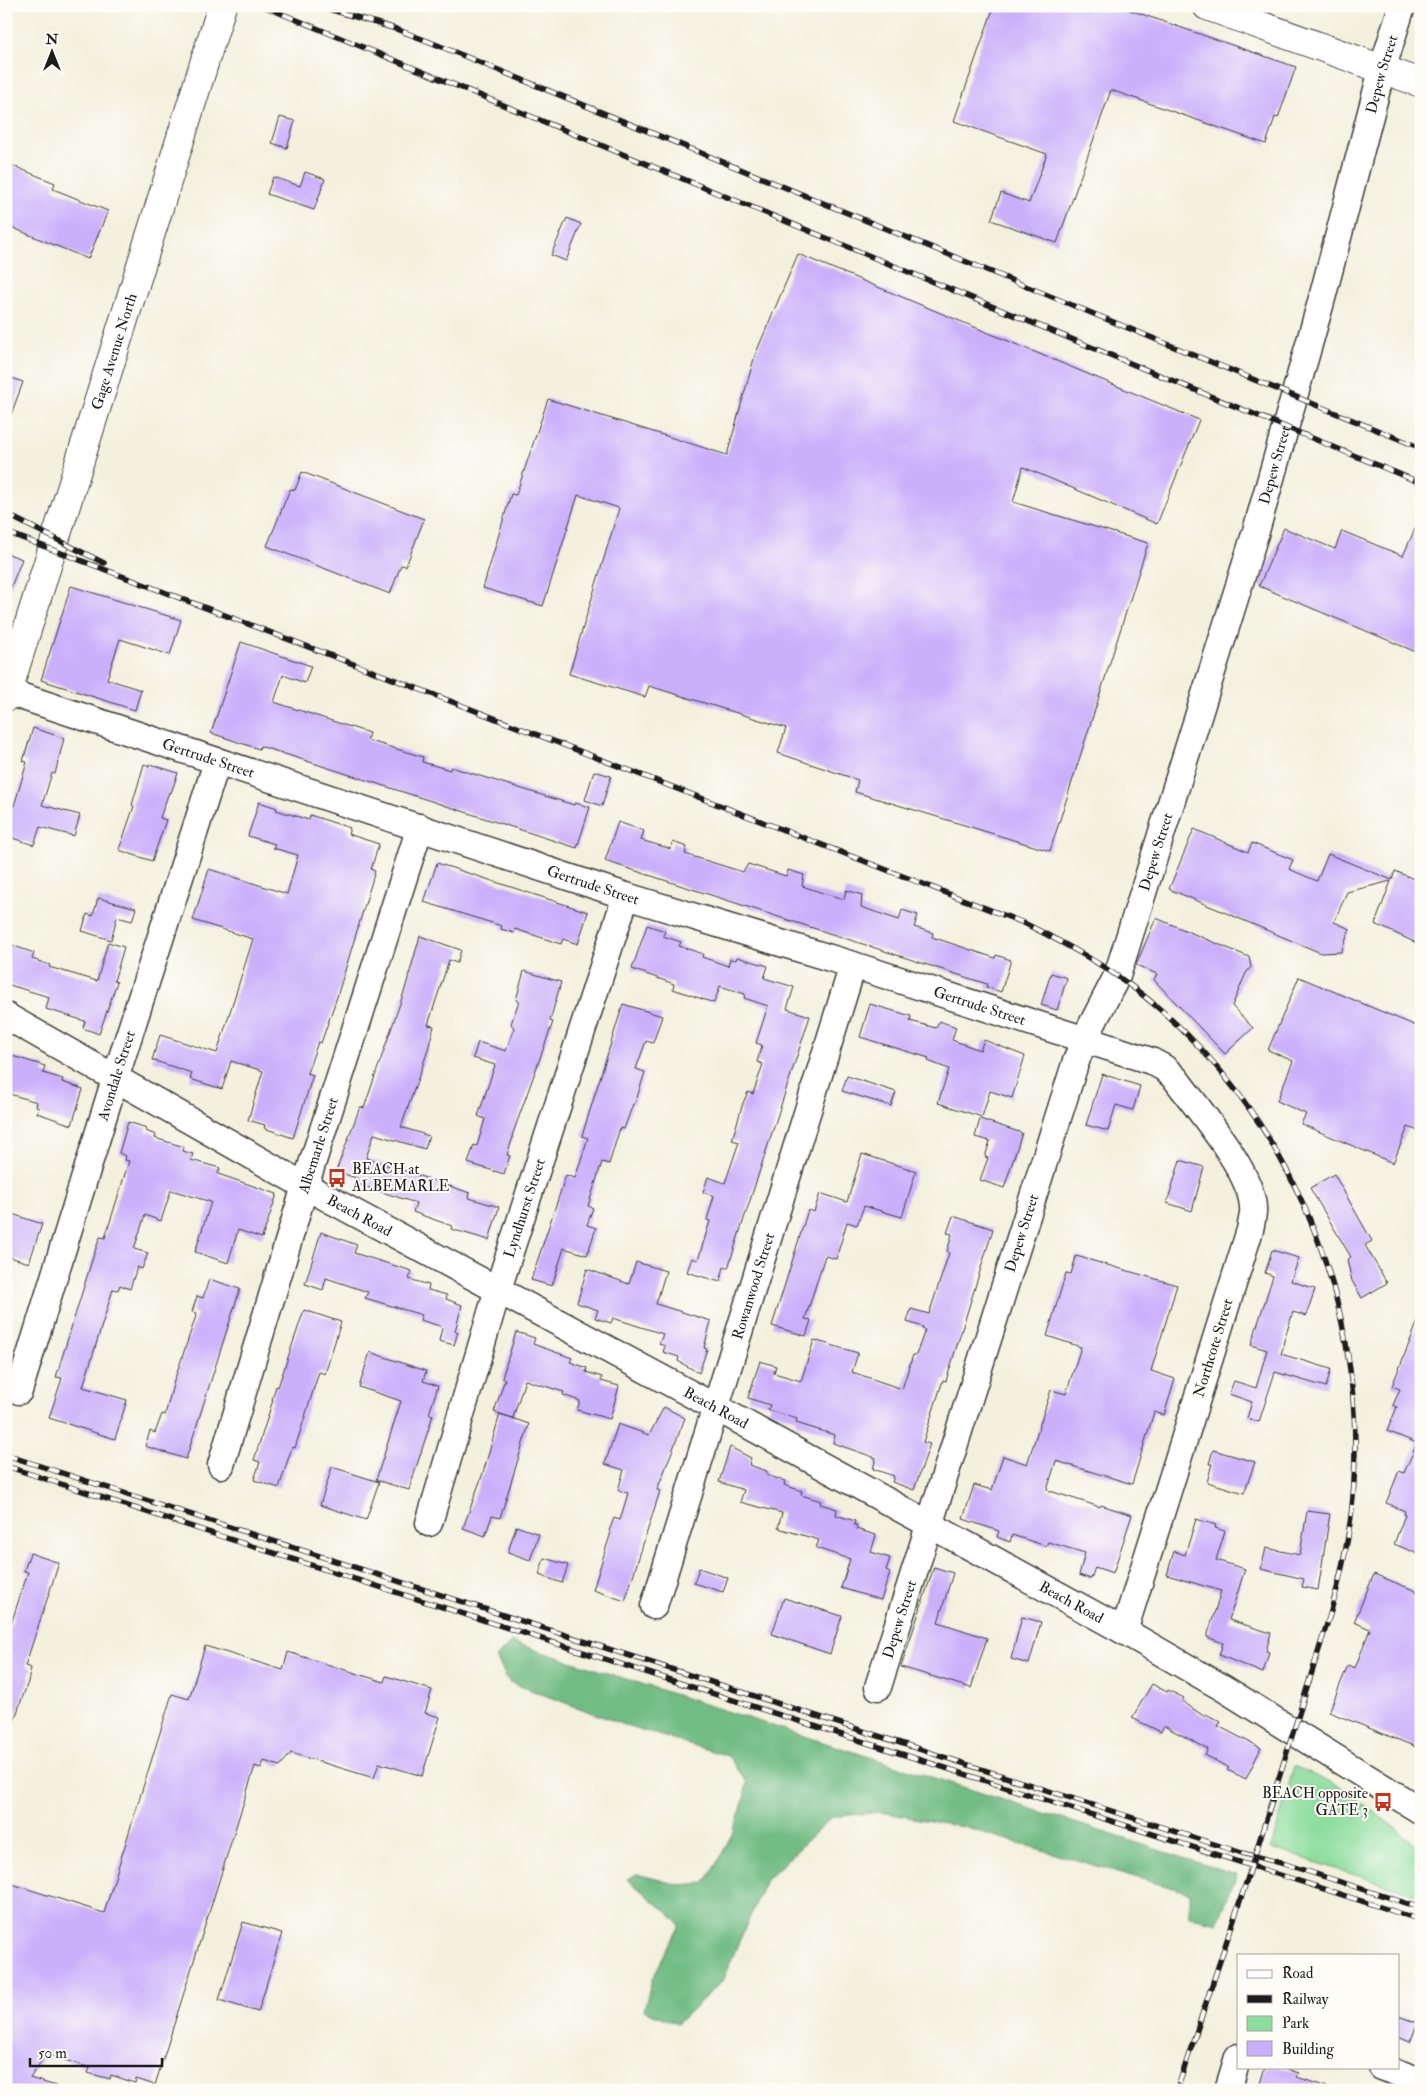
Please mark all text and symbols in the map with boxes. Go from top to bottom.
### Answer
north arrow [28,28,78,78]
text: N [45,31,59,48]
street label: Depew Street [1362,33,1402,116]
street label: Gage Avenue North [87,291,142,412]
street label: Depew Street [1255,423,1295,507]
street label: Gertrude Street [160,735,257,783]
street label: Depew Street [1135,810,1177,894]
street label: Gertrude Street [544,862,641,909]
street label: Gertrude Street [931,983,1028,1030]
street label: Avondale Street [93,1028,140,1124]
street label: Albemarle Street [294,1095,343,1197]
street label: Lyndhurst Street [500,1156,550,1260]
place label: BEACH at ALBEMARLE [351,1160,450,1196]
bus stop icon: BEACH at ALBEMARLE [326,1167,348,1189]
street label: Beach Road [324,1191,396,1241]
street label: Depew Street [1001,1192,1043,1275]
street label: Rowanwood Street [728,1230,779,1342]
street label: Northcote Street [1189,1296,1238,1400]
street label: Beach Road [680,1383,752,1434]
street label: Beach Road [1035,1577,1107,1628]
street label: Depew Street [879,1578,921,1661]
place label: BEACH opposite GATE 3 [1262,1784,1368,1820]
bus stop icon: BEACH opposite GATE 3 [1372,1791,1394,1813]
legend [1237,1954,1400,2068]
text: Road [1282,1964,1314,1983]
text: Railway [1282,1990,1329,2009]
text: Park [1282,2014,1309,2033]
scale bar [30,2036,162,2068]
text: Building [1282,2040,1334,2059]
text: 50 m [38,2044,67,2063]

